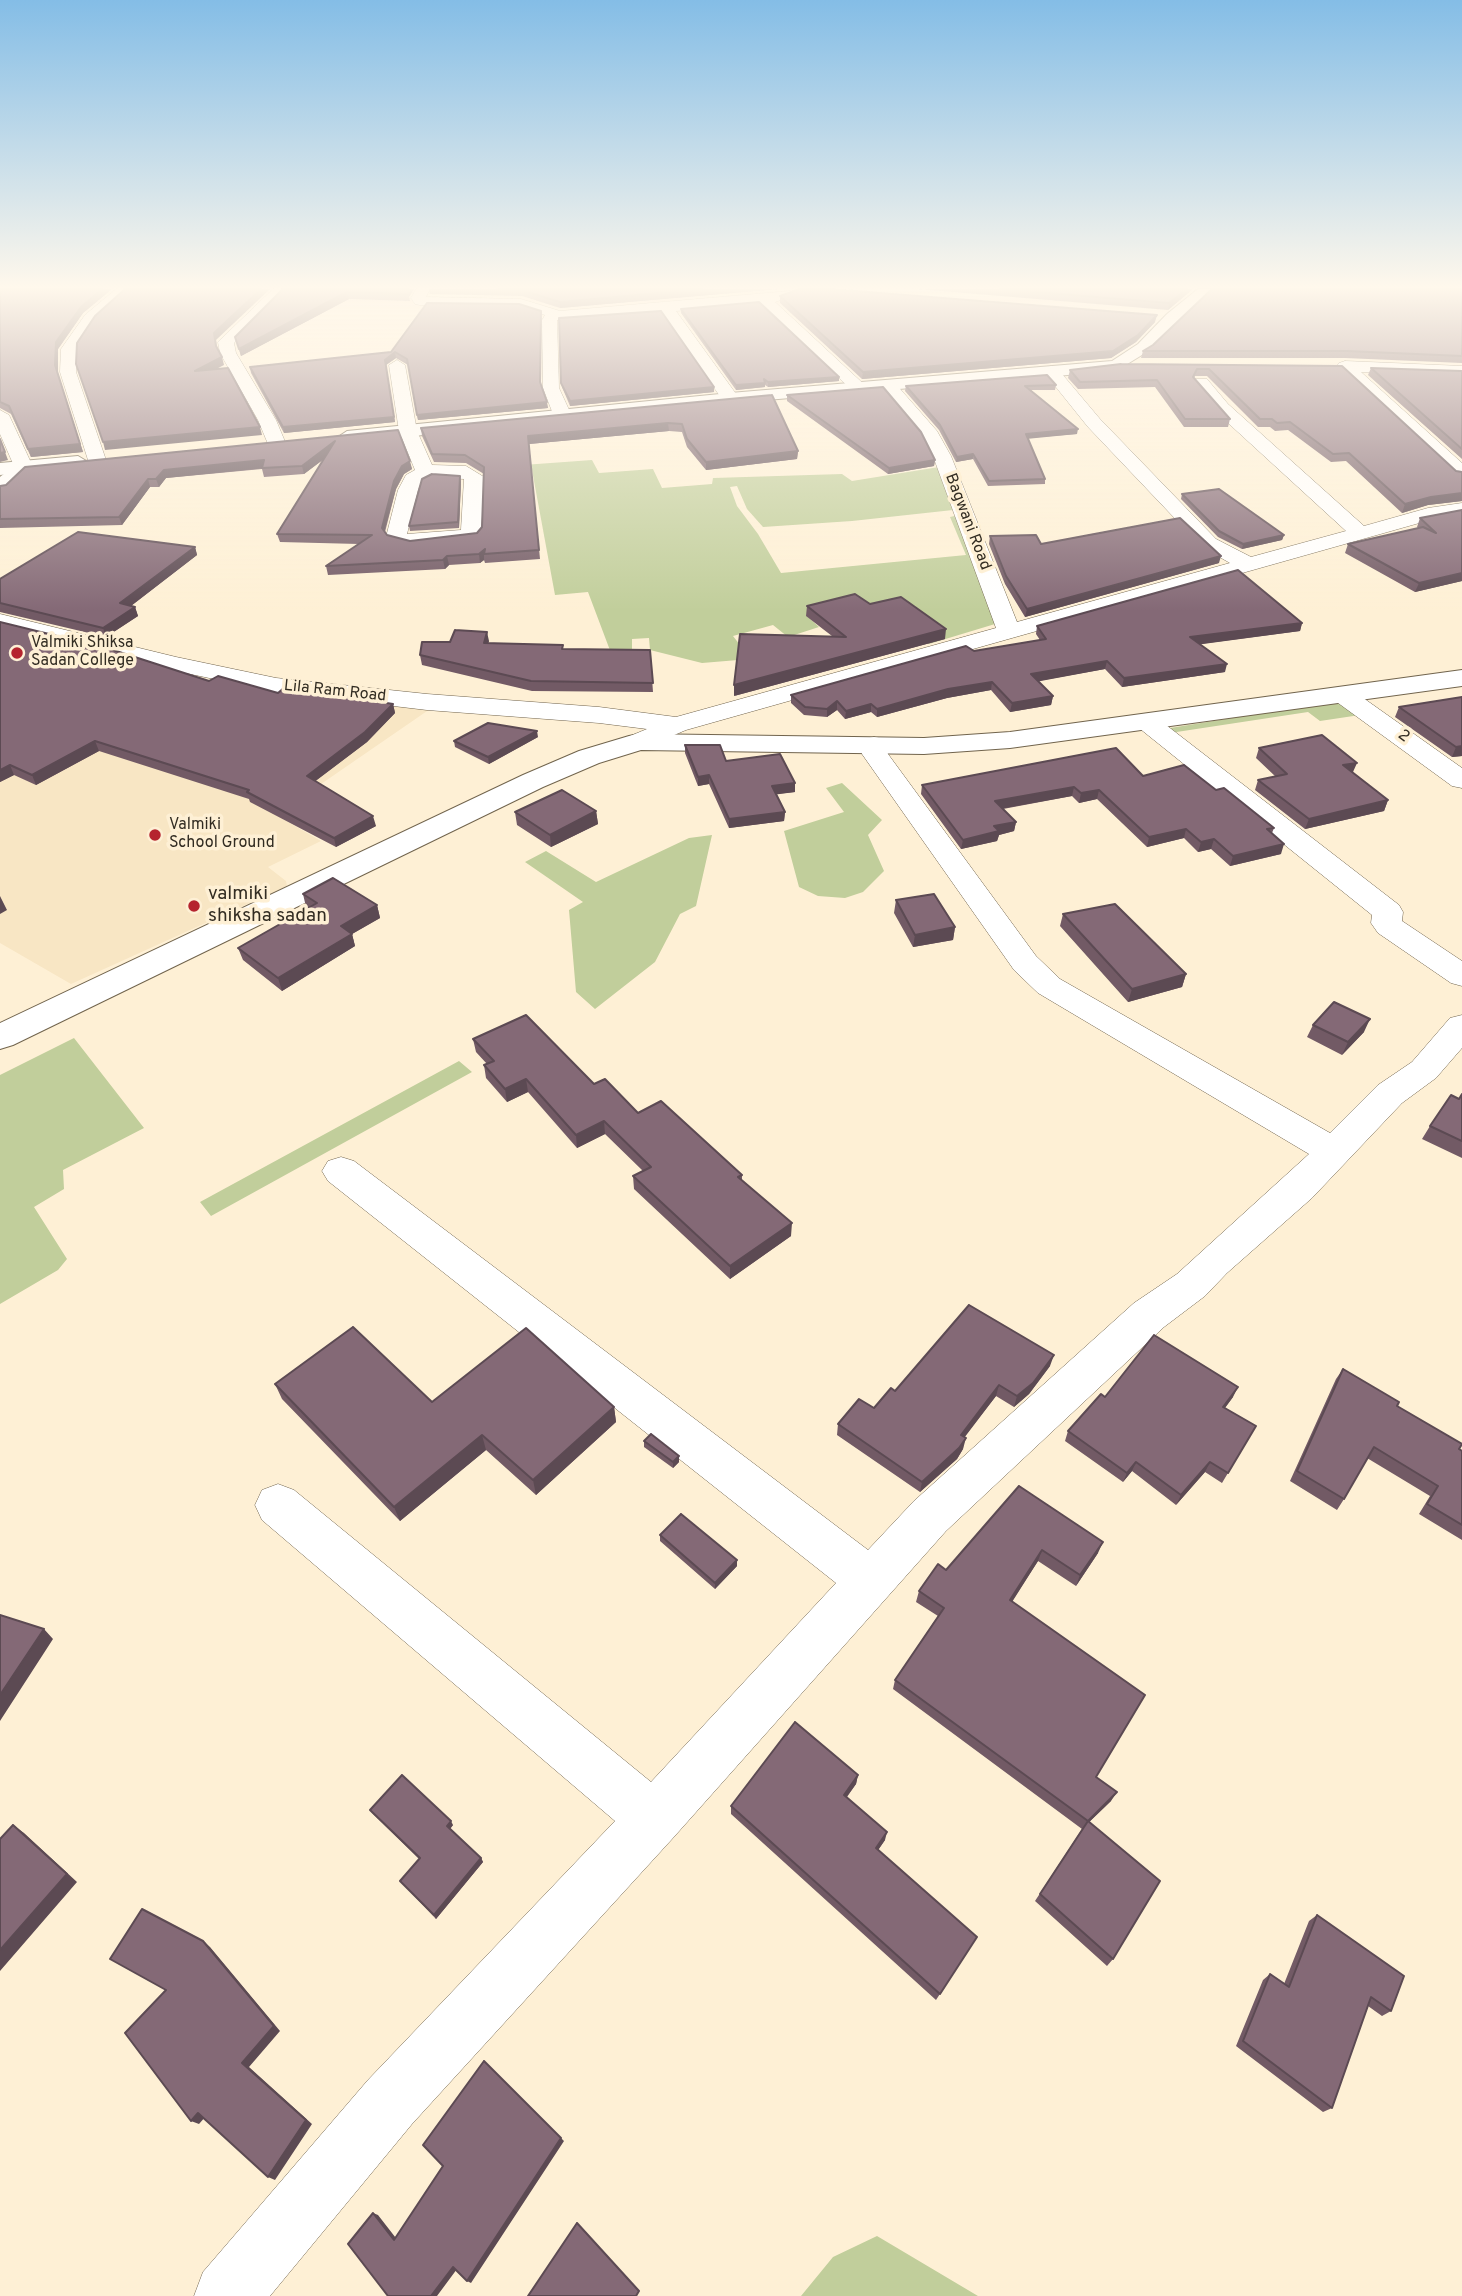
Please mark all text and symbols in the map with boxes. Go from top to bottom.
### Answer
street label: Bagwani Road [940,471,994,573]
place label: Valmiki Shiksa Sadan College [31,634,134,672]
marker: Valmiki Shiksa Sadan College [9,645,25,661]
street label: Lila Ram Road [283,677,387,707]
street label: 2 [1393,726,1413,748]
place label: Valmiki School Ground [169,816,275,854]
marker: Valmiki School Ground [147,827,163,843]
place label: valmiki shiksha sadan [208,884,327,928]
marker: valmiki shiksha sadan [186,898,202,914]

